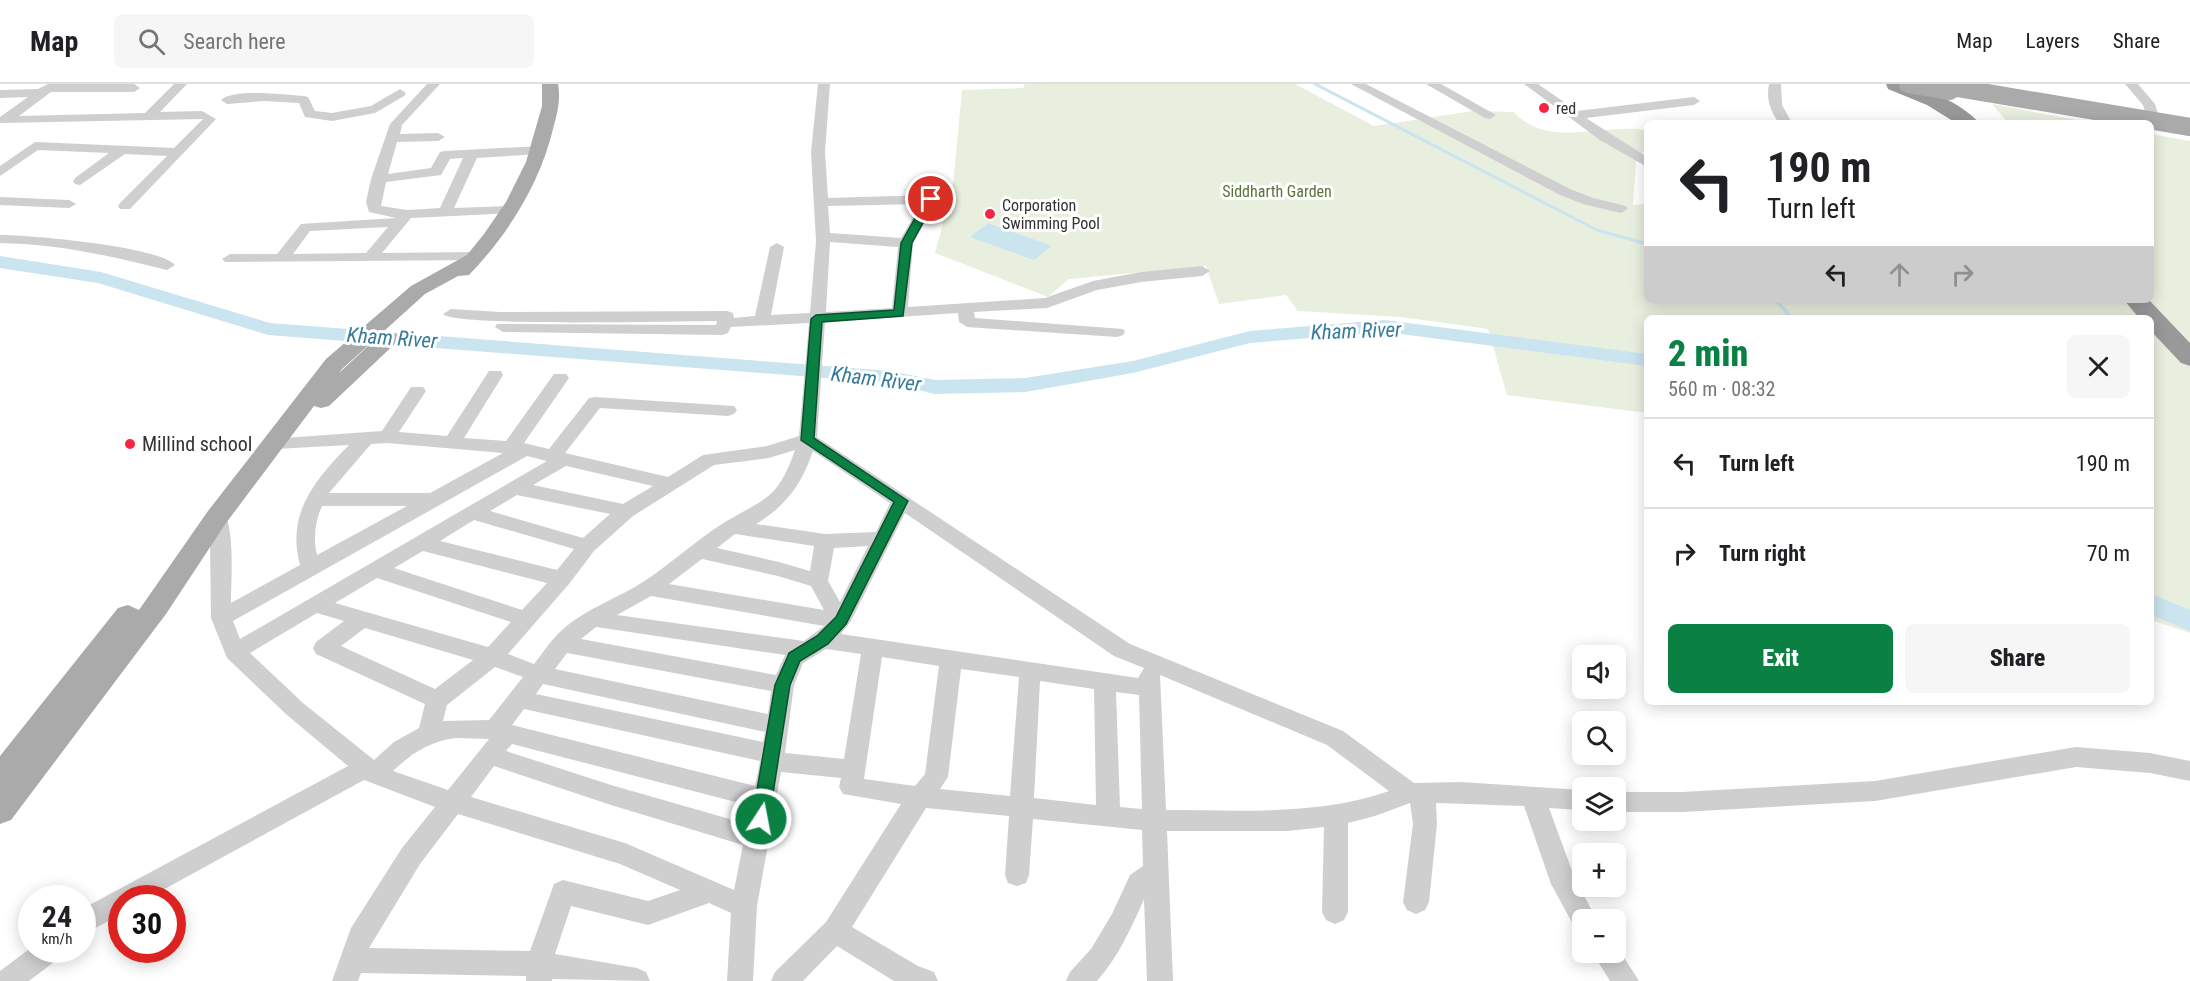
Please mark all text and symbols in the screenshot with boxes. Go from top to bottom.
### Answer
search box [114,14,534,68]
text: Map [30,25,78,58]
icon: search [135,25,168,58]
text: Search here [183,29,286,54]
text: Map [1956,29,1993,53]
text: Layers [2026,29,2080,53]
text: Share [2113,29,2160,53]
place label: red [1556,99,1576,118]
marker: red [1537,101,1551,115]
text: 190 m [1767,143,1872,192]
icon: left [1668,144,1746,222]
pin [905,173,956,224]
icon: arrive [914,182,947,215]
park label: Siddharth Garden [1222,182,1332,201]
text: Turn left [1767,193,1856,225]
place label: Corporation Swimming Pool [1002,196,1100,233]
marker: Corporation Swimming Pool [983,207,997,221]
icon: left [1820,258,1853,291]
icon: ahead [1883,258,1916,291]
icon: right [1946,258,1979,291]
water label: Kham River [1310,317,1403,345]
water label: Kham River [346,323,439,353]
text: 2 min [1668,333,1748,375]
button: close [2067,335,2130,398]
water label: Kham River [830,362,923,397]
text: 560 m · 08:32 [1668,377,1775,401]
place label: Millind school [142,432,252,456]
marker: Millind school [123,437,137,451]
icon: left [1668,447,1701,480]
text: Turn left [1719,451,1794,476]
text: 190 m [2076,451,2130,476]
icon: right [1668,537,1701,570]
text: Turn right [1719,541,1806,566]
text: 70 m [2087,541,2130,566]
button: Exit [1668,624,1893,693]
button: Share [1905,624,2130,693]
map controls [1572,645,1626,963]
button: sound [1572,645,1626,699]
button: search [1572,711,1626,765]
button: layers [1572,777,1626,831]
position arrow [729,787,793,851]
button: + [1572,843,1626,897]
speed limit sign: 30 [108,885,186,963]
text: 24 [42,899,72,934]
button: − [1572,909,1626,963]
text: km/h [42,930,72,948]

